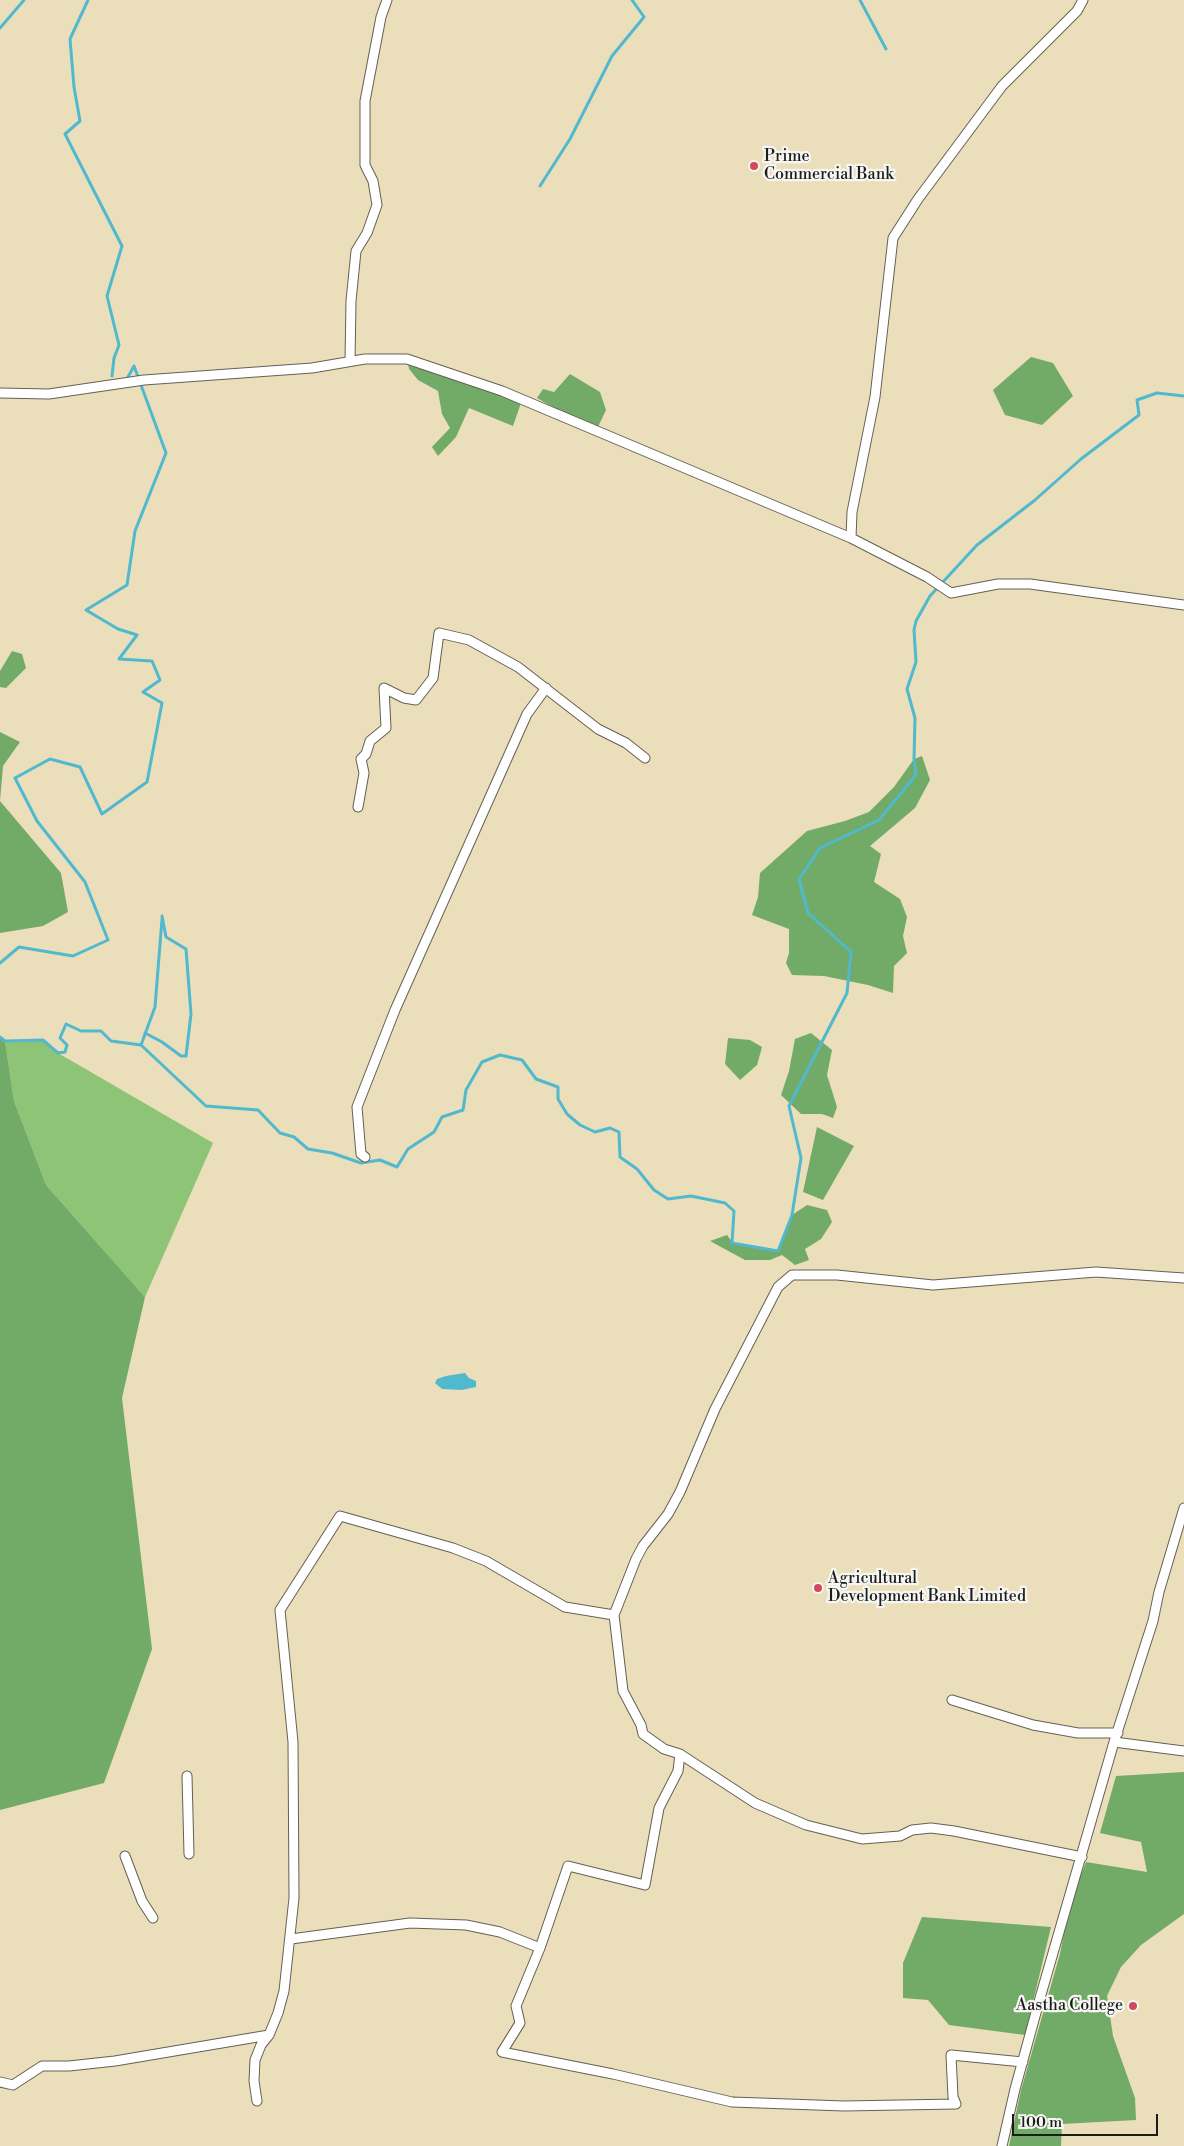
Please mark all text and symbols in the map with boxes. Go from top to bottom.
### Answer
place label: Prime Commercial Bank [764,147,894,185]
marker: Prime Commercial Bank [748,160,760,172]
place label: Agricultural Development Bank Limited [828,1569,1026,1607]
marker: Agricultural Development Bank Limited [812,1582,824,1594]
place label: Aastha College [1016,1996,1123,2016]
marker: Aastha College [1127,2000,1139,2012]
scale bar [1014,2104,1160,2136]
text: 100 m [1020,2113,1062,2132]

